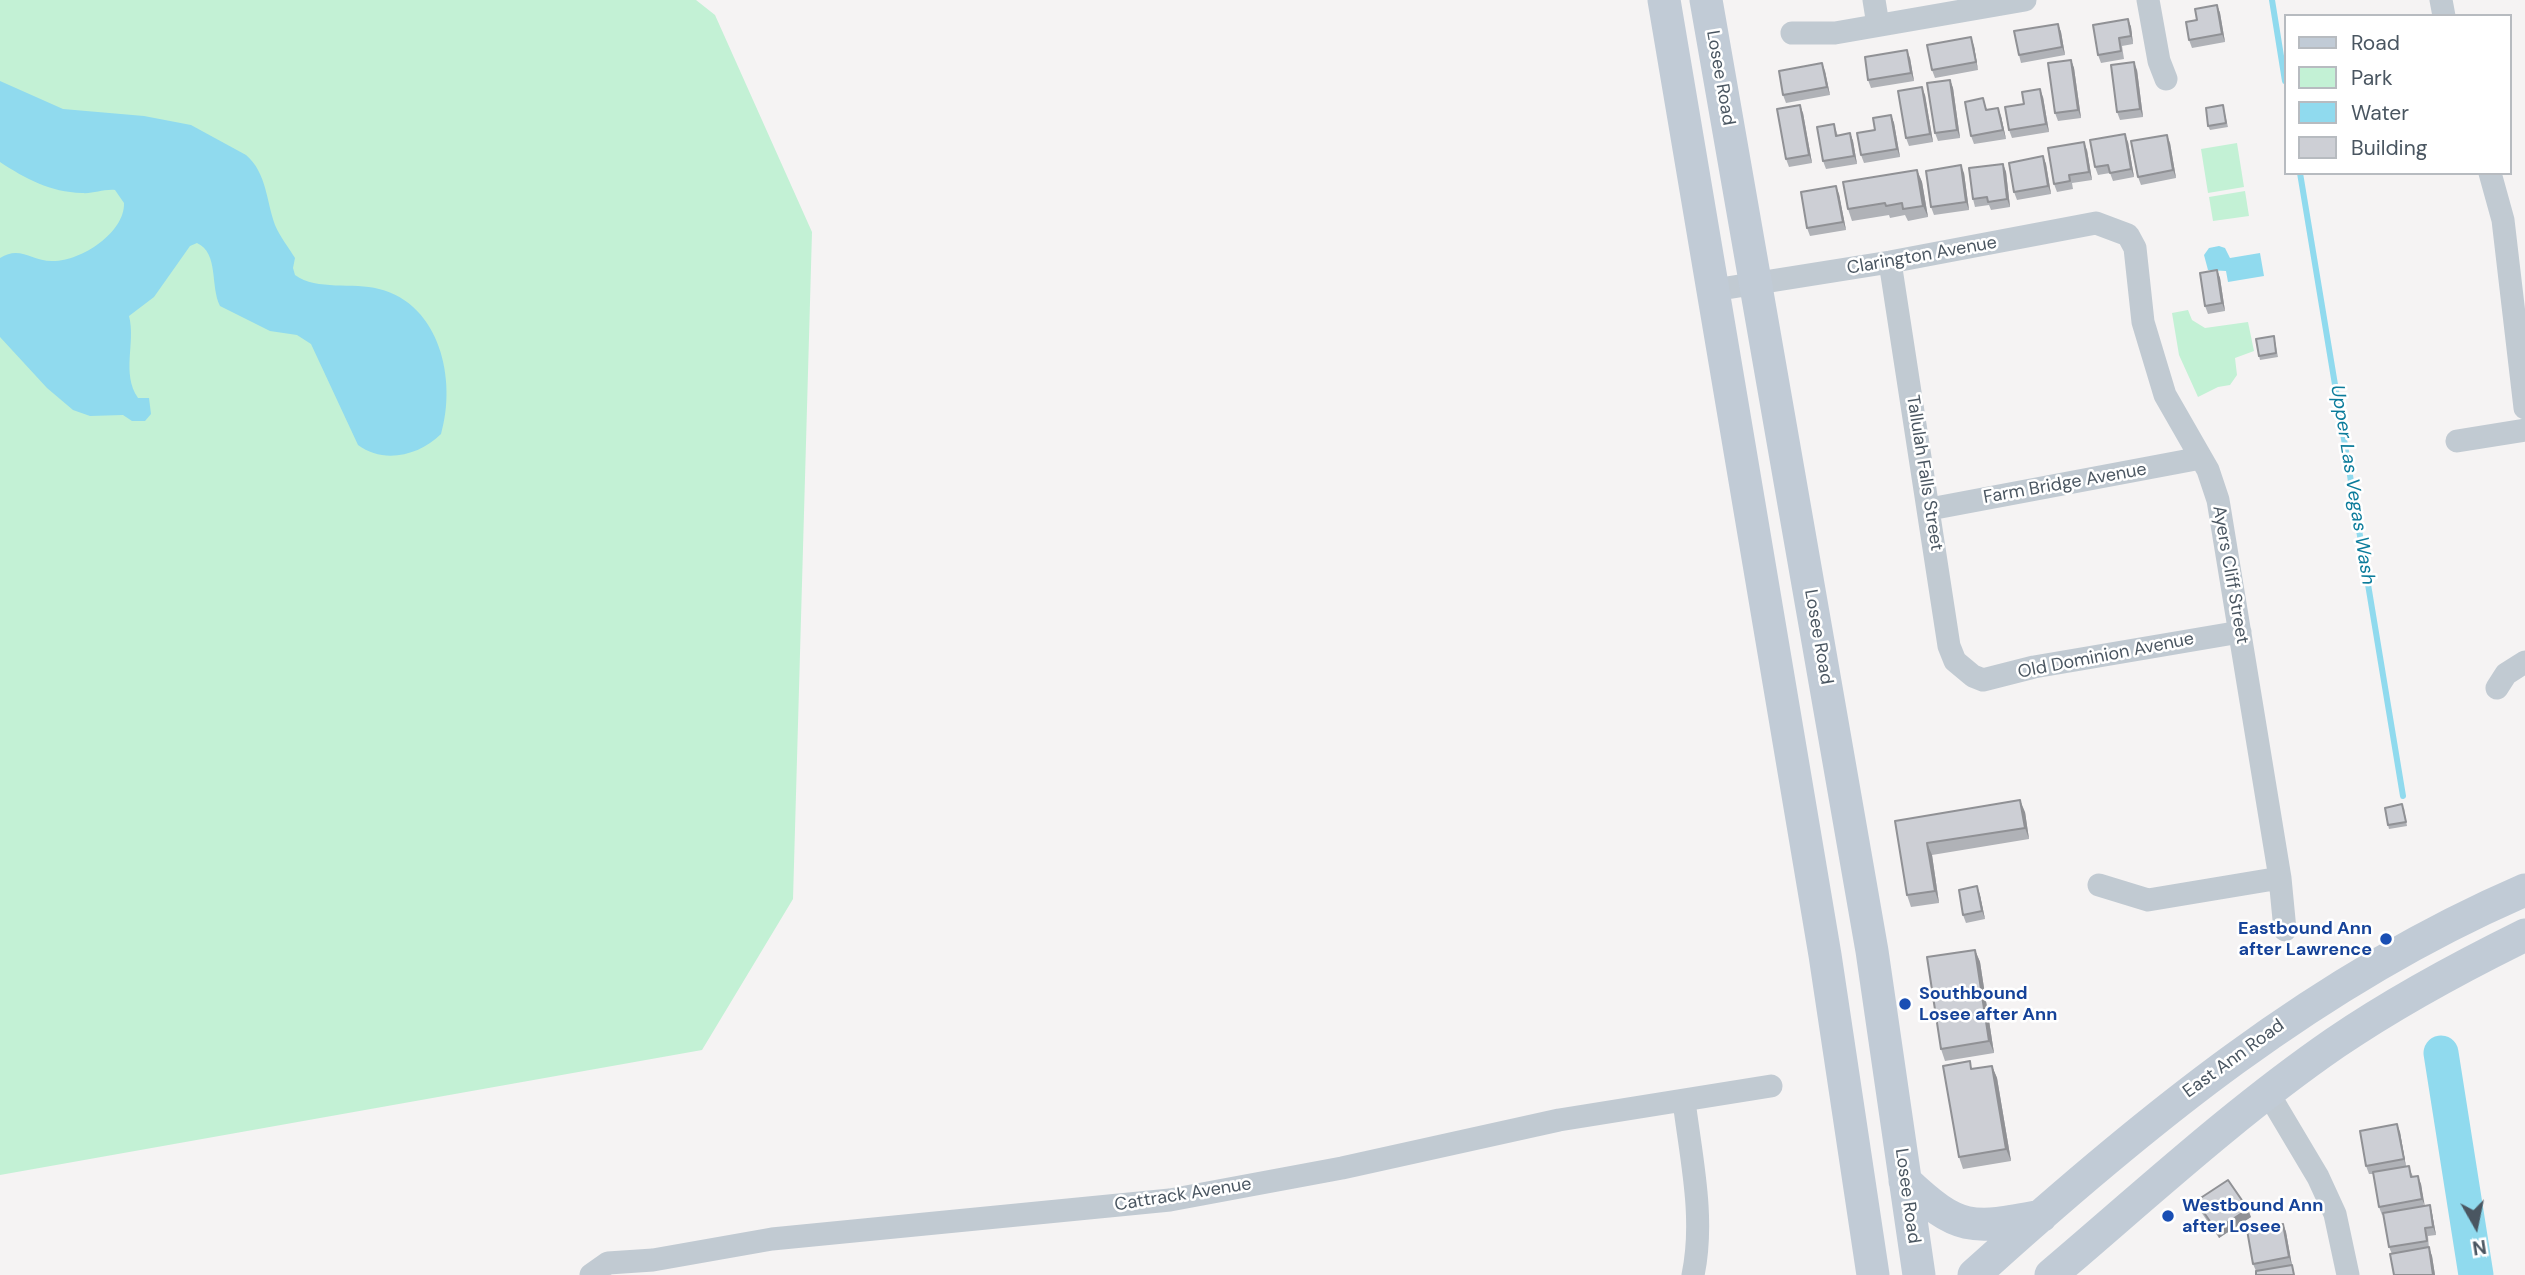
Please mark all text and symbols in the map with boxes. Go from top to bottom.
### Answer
legend [2284,14,2511,175]
street label: Losee Road [1701,29,1739,127]
text: Road [2351,29,2400,57]
text: Park [2351,64,2392,92]
text: Water [2351,99,2409,127]
text: Building [2351,134,2427,162]
street label: Clarington Avenue [1845,232,1999,280]
water label: Upper Las Vegas Wash [2325,383,2379,587]
street label: Tallulah Falls Street [1901,394,1947,552]
street label: Farm Bridge Avenue [1982,459,2148,509]
street label: Ayers Cliff Street [2207,504,2253,646]
street label: Losee Road [1799,588,1837,686]
street label: Old Dominion Avenue [2016,628,2196,684]
place label: Eastbound Ann after Lawrence [2238,918,2372,960]
marker: Eastbound Ann after Lawrence [2378,931,2394,947]
place label: Southbound Losee after Ann [1919,983,2057,1026]
marker: Southbound Losee after Ann [1897,996,1913,1012]
street label: East Ann Road [2179,1015,2289,1103]
street label: Losee Road [1890,1147,1924,1245]
street label: Cattrack Avenue [1113,1174,1253,1216]
north arrow [2441,1191,2511,1261]
place label: Westbound Ann after Losee [2182,1195,2323,1238]
marker: Westbound Ann after Losee [2160,1208,2176,1224]
text: N [2471,1234,2488,1261]

